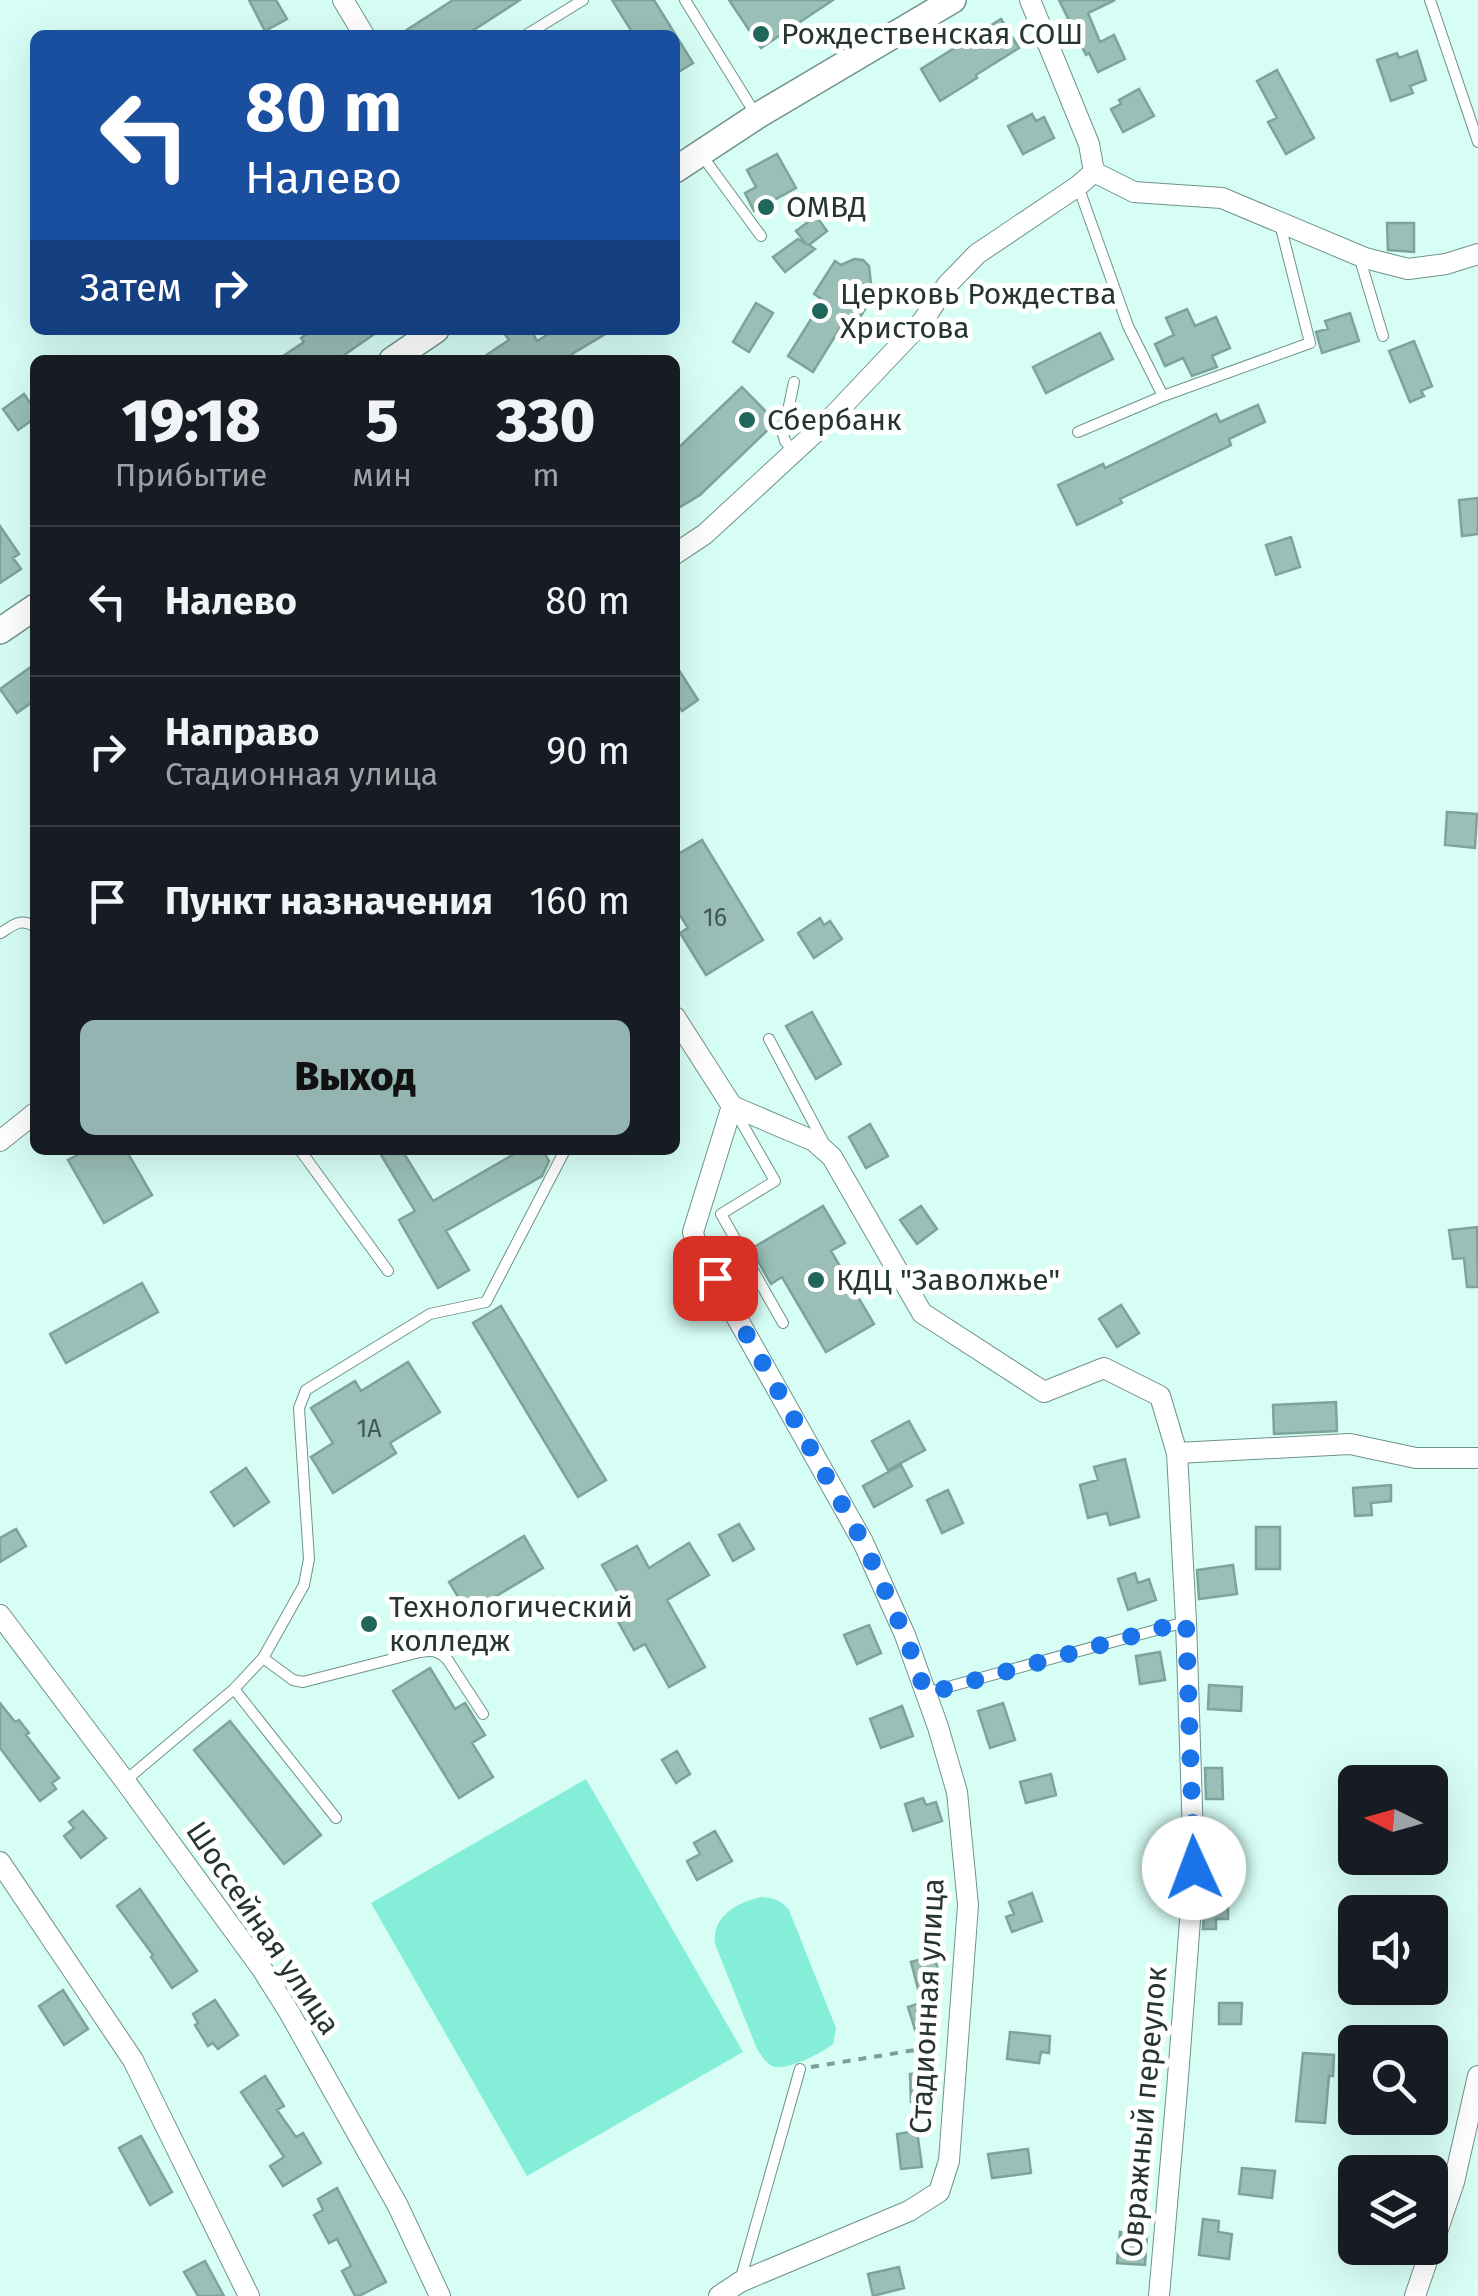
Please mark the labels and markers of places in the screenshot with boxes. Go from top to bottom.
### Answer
place label: Рождественская СОШ [781,16,1083,52]
marker: Рождественская СОШ [750,23,772,45]
place label: ОМВД [786,189,866,225]
marker: ОМВД [755,196,777,218]
place label: Церковь Рождества Христова [840,276,1116,346]
marker: Церковь Рождества Христова [809,300,831,322]
place label: Сбербанк [767,402,902,438]
marker: Сбербанк [736,409,758,431]
pin [673,1236,758,1321]
place label: КДЦ "Заволжье" [836,1262,1060,1298]
marker: КДЦ "Заволжье" [805,1269,827,1291]
place label: Технологический колледж [389,1589,633,1659]
marker: Технологический колледж [358,1613,380,1635]

